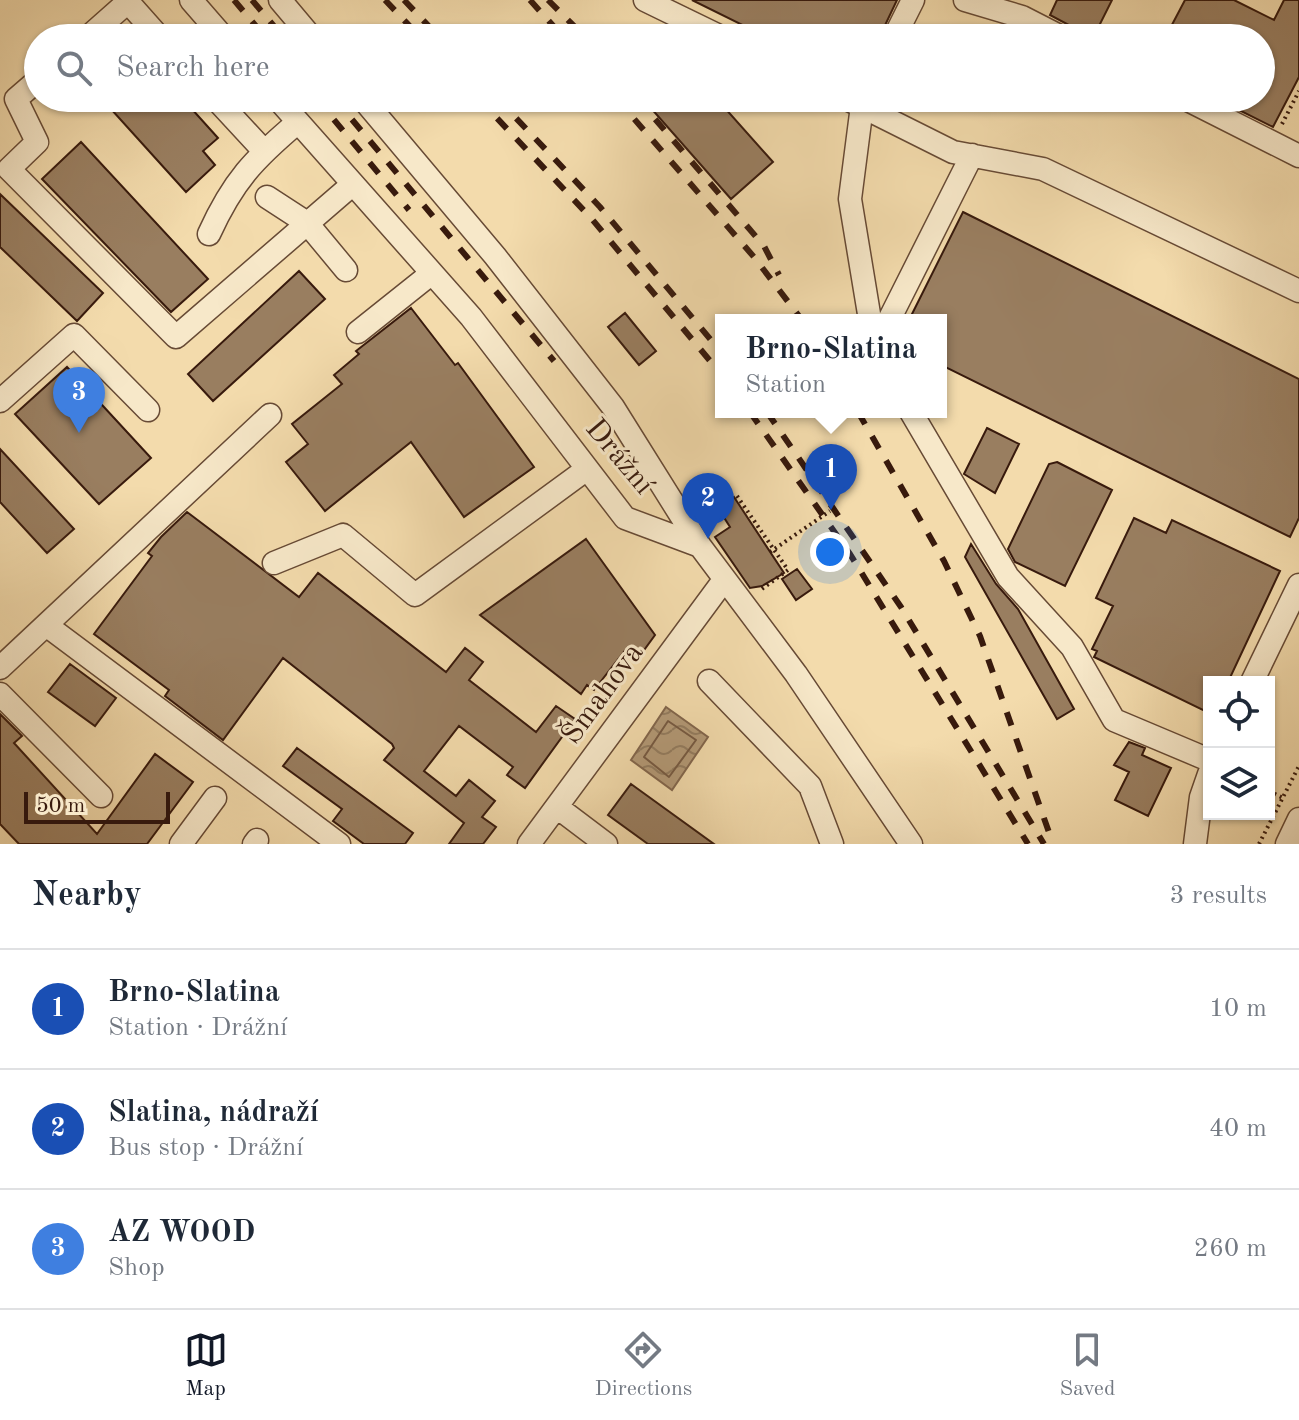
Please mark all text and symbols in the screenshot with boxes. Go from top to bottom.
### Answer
search box [24,24,1275,112]
icon: search [52,46,96,90]
text: Search here [116,53,270,83]
popup [715,314,947,418]
text: Brno-Slatina [745,335,917,365]
pin: 3 [53,367,105,433]
text: Station [745,372,826,398]
street label: Drážní [579,414,659,501]
pin: 1 [805,444,857,510]
pin: 2 [682,473,734,539]
your location [810,532,850,572]
street label: Šmahova [552,635,650,750]
map controls [1203,676,1275,820]
button: locate [1203,676,1275,748]
button: layers [1203,748,1275,820]
scale bar [24,788,170,824]
text: 50 m [36,795,85,817]
text: Nearby [32,879,142,913]
text: 3 results [1169,883,1267,909]
text: Brno-Slatina [108,978,280,1008]
text: 1 [50,996,66,1022]
text: 10 m [1209,996,1267,1022]
text: Station · Drážní [108,1015,287,1041]
text: Slatina, nádraží [108,1098,319,1128]
text: 2 [50,1116,66,1142]
text: 40 m [1209,1116,1267,1142]
text: Bus stop · Drážní [108,1135,303,1161]
text: AZ WOOD [108,1218,255,1248]
text: 3 [50,1236,66,1262]
text: 260 m [1194,1236,1267,1262]
text: Shop [108,1255,165,1281]
tab: Map [184,1328,228,1403]
tab: Directions [595,1328,692,1403]
tab: Saved [1059,1328,1115,1403]

